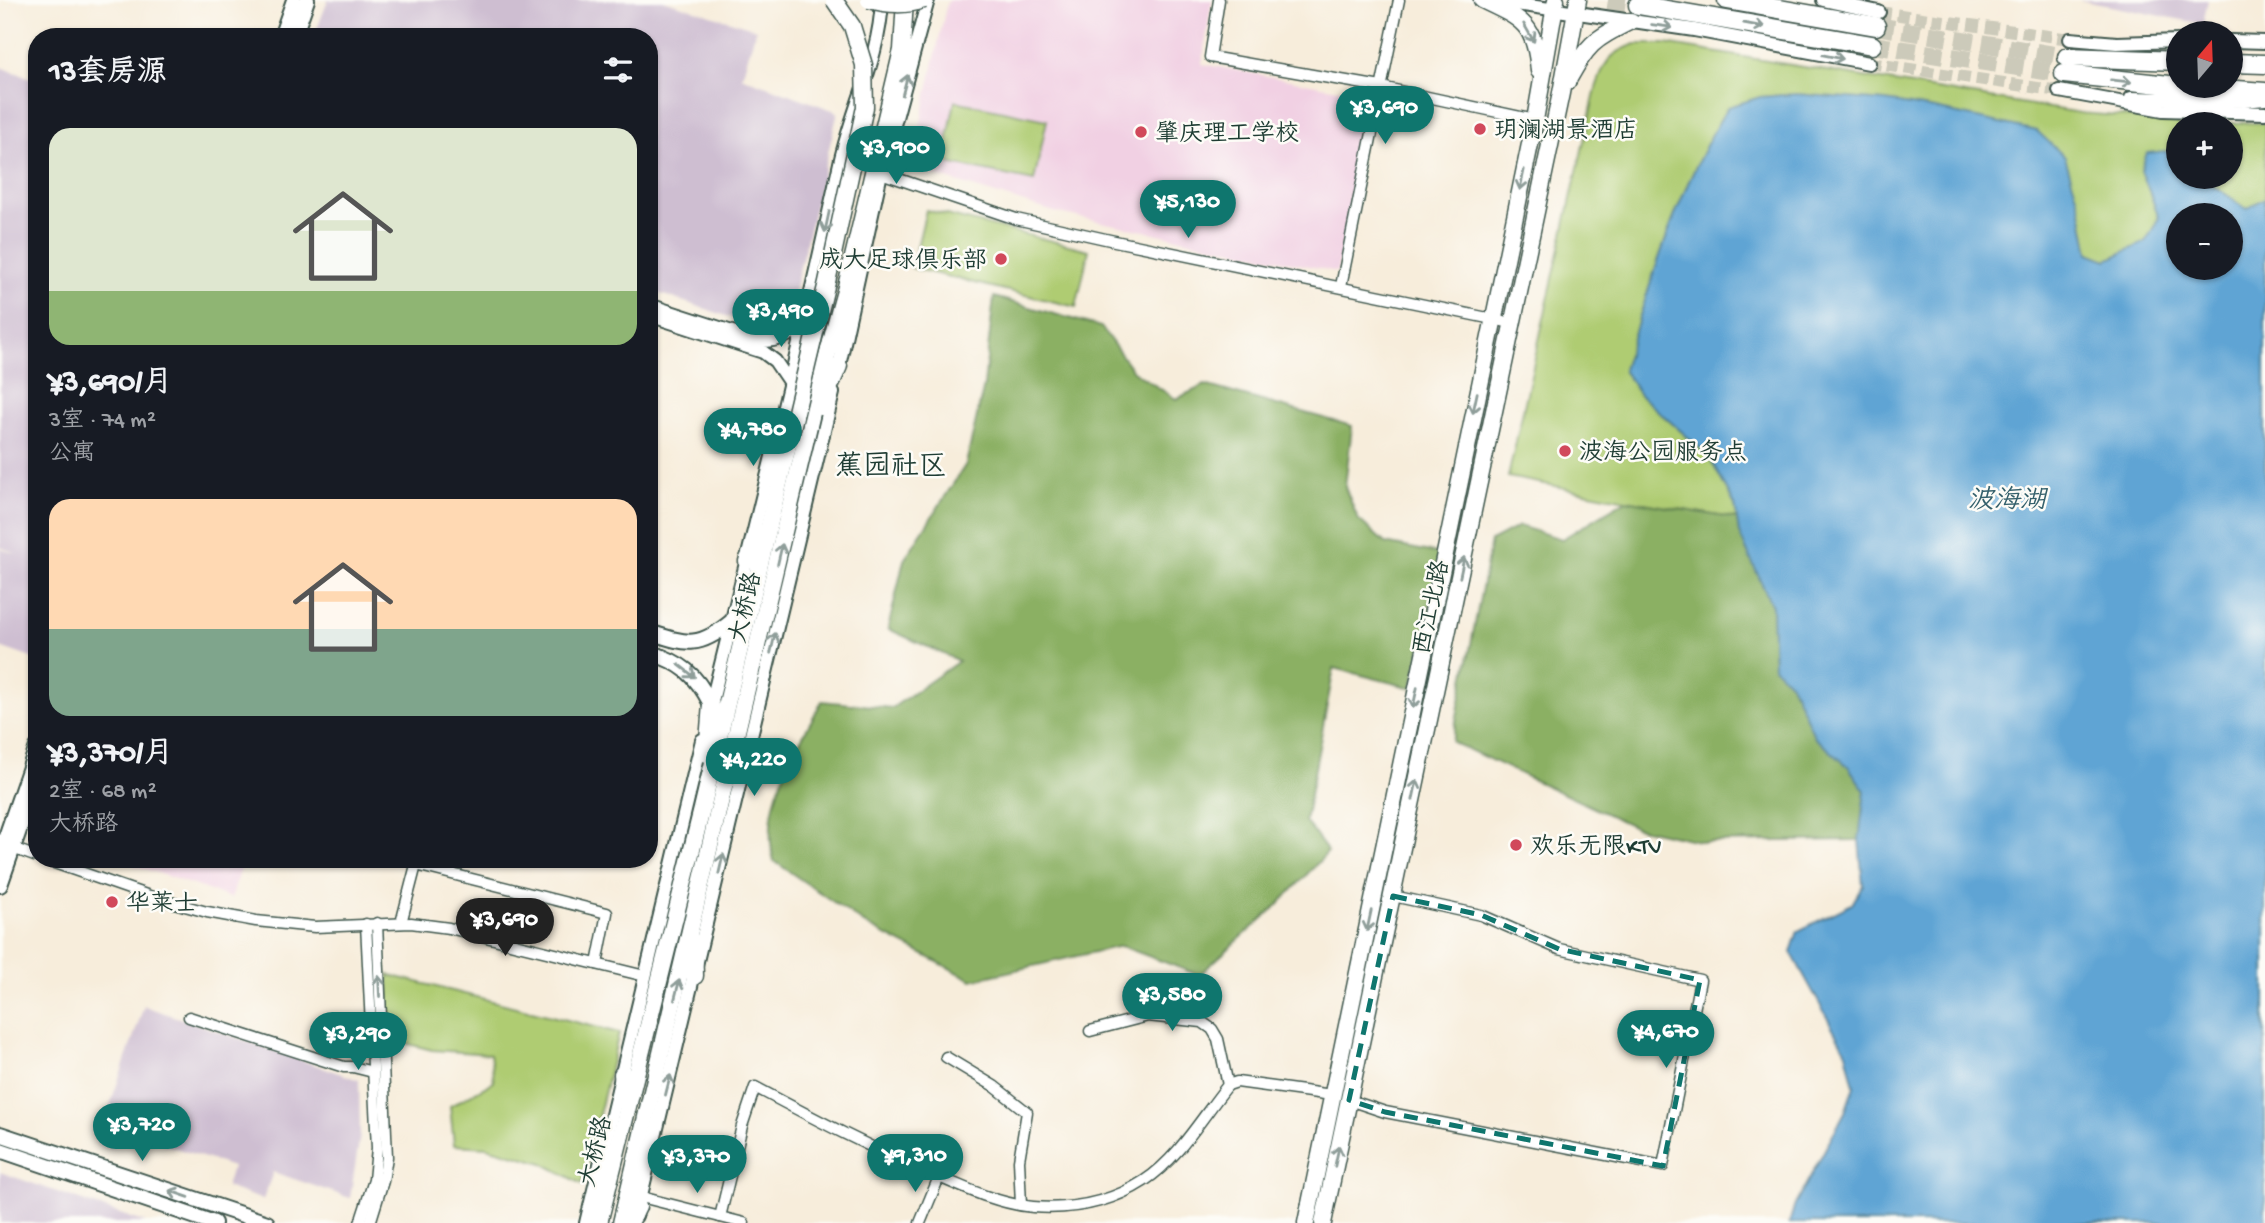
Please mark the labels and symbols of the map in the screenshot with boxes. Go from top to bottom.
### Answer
one-way arrow [1742,18,1765,32]
one-way arrow [1651,20,1673,33]
north arrow [2166,21,2244,98]
one-way arrow [1522,22,1536,42]
one-way arrow [1821,50,1844,64]
one-way arrow [899,74,912,97]
one-way arrow [2109,74,2132,87]
pin: ¥3,690 [1328,86,1442,146]
place label: 玥澜湖景酒店 [1494,117,1638,147]
place label: 肇庆理工学校 [1155,120,1299,150]
marker: 玥澜湖景酒店 [1472,121,1488,137]
marker: 肇庆理工学校 [1133,124,1149,140]
pin: ¥3,900 [839,127,953,186]
one-way arrow [1514,168,1528,191]
pin: ¥5,130 [1131,180,1245,240]
one-way arrow [820,210,834,233]
place label: 成大足球俱乐部 [819,247,987,277]
marker: 成大足球俱乐部 [993,251,1009,267]
pin: ¥3,490 [724,290,838,349]
one-way arrow [1468,391,1481,414]
pin: ¥4,780 [696,408,810,468]
place label: 波海公园服务点 [1579,439,1747,469]
marker: 波海公园服务点 [1557,443,1573,459]
district label: 蕉园社区 [835,451,947,485]
water label: 波海湖 [1968,485,2049,518]
one-way arrow [774,543,787,566]
one-way arrow [1455,556,1469,579]
street label: 西江北路 [1407,557,1458,658]
street label: 大桥路 [723,569,770,646]
one-way arrow [767,632,781,655]
one-way arrow [677,663,695,678]
one-way arrow [1407,686,1421,709]
pin: ¥4,220 [697,738,811,798]
one-way arrow [1408,779,1422,802]
place label: 欢乐无限KTV [1530,833,1662,863]
marker: 欢乐无限KTV [1508,837,1524,853]
one-way arrow [715,853,728,876]
place label: 华莱士 [126,890,198,920]
marker: 华莱士 [104,894,120,910]
pin: ¥3,690 [448,898,562,958]
one-way arrow [1361,909,1375,932]
one-way arrow [373,974,386,997]
pin: ¥3,580 [1115,974,1229,1033]
one-way arrow [670,979,684,1002]
pin: ¥4,670 [1609,1010,1723,1070]
pin: ¥3,290 [301,1012,415,1072]
one-way arrow [662,1074,675,1097]
pin: ¥3,720 [85,1104,199,1163]
street label: 大桥路 [573,1113,620,1190]
pin: ¥9,310 [858,1134,972,1194]
pin: ¥3,370 [640,1136,754,1195]
one-way arrow [1331,1145,1345,1168]
one-way arrow [168,1186,190,1199]

